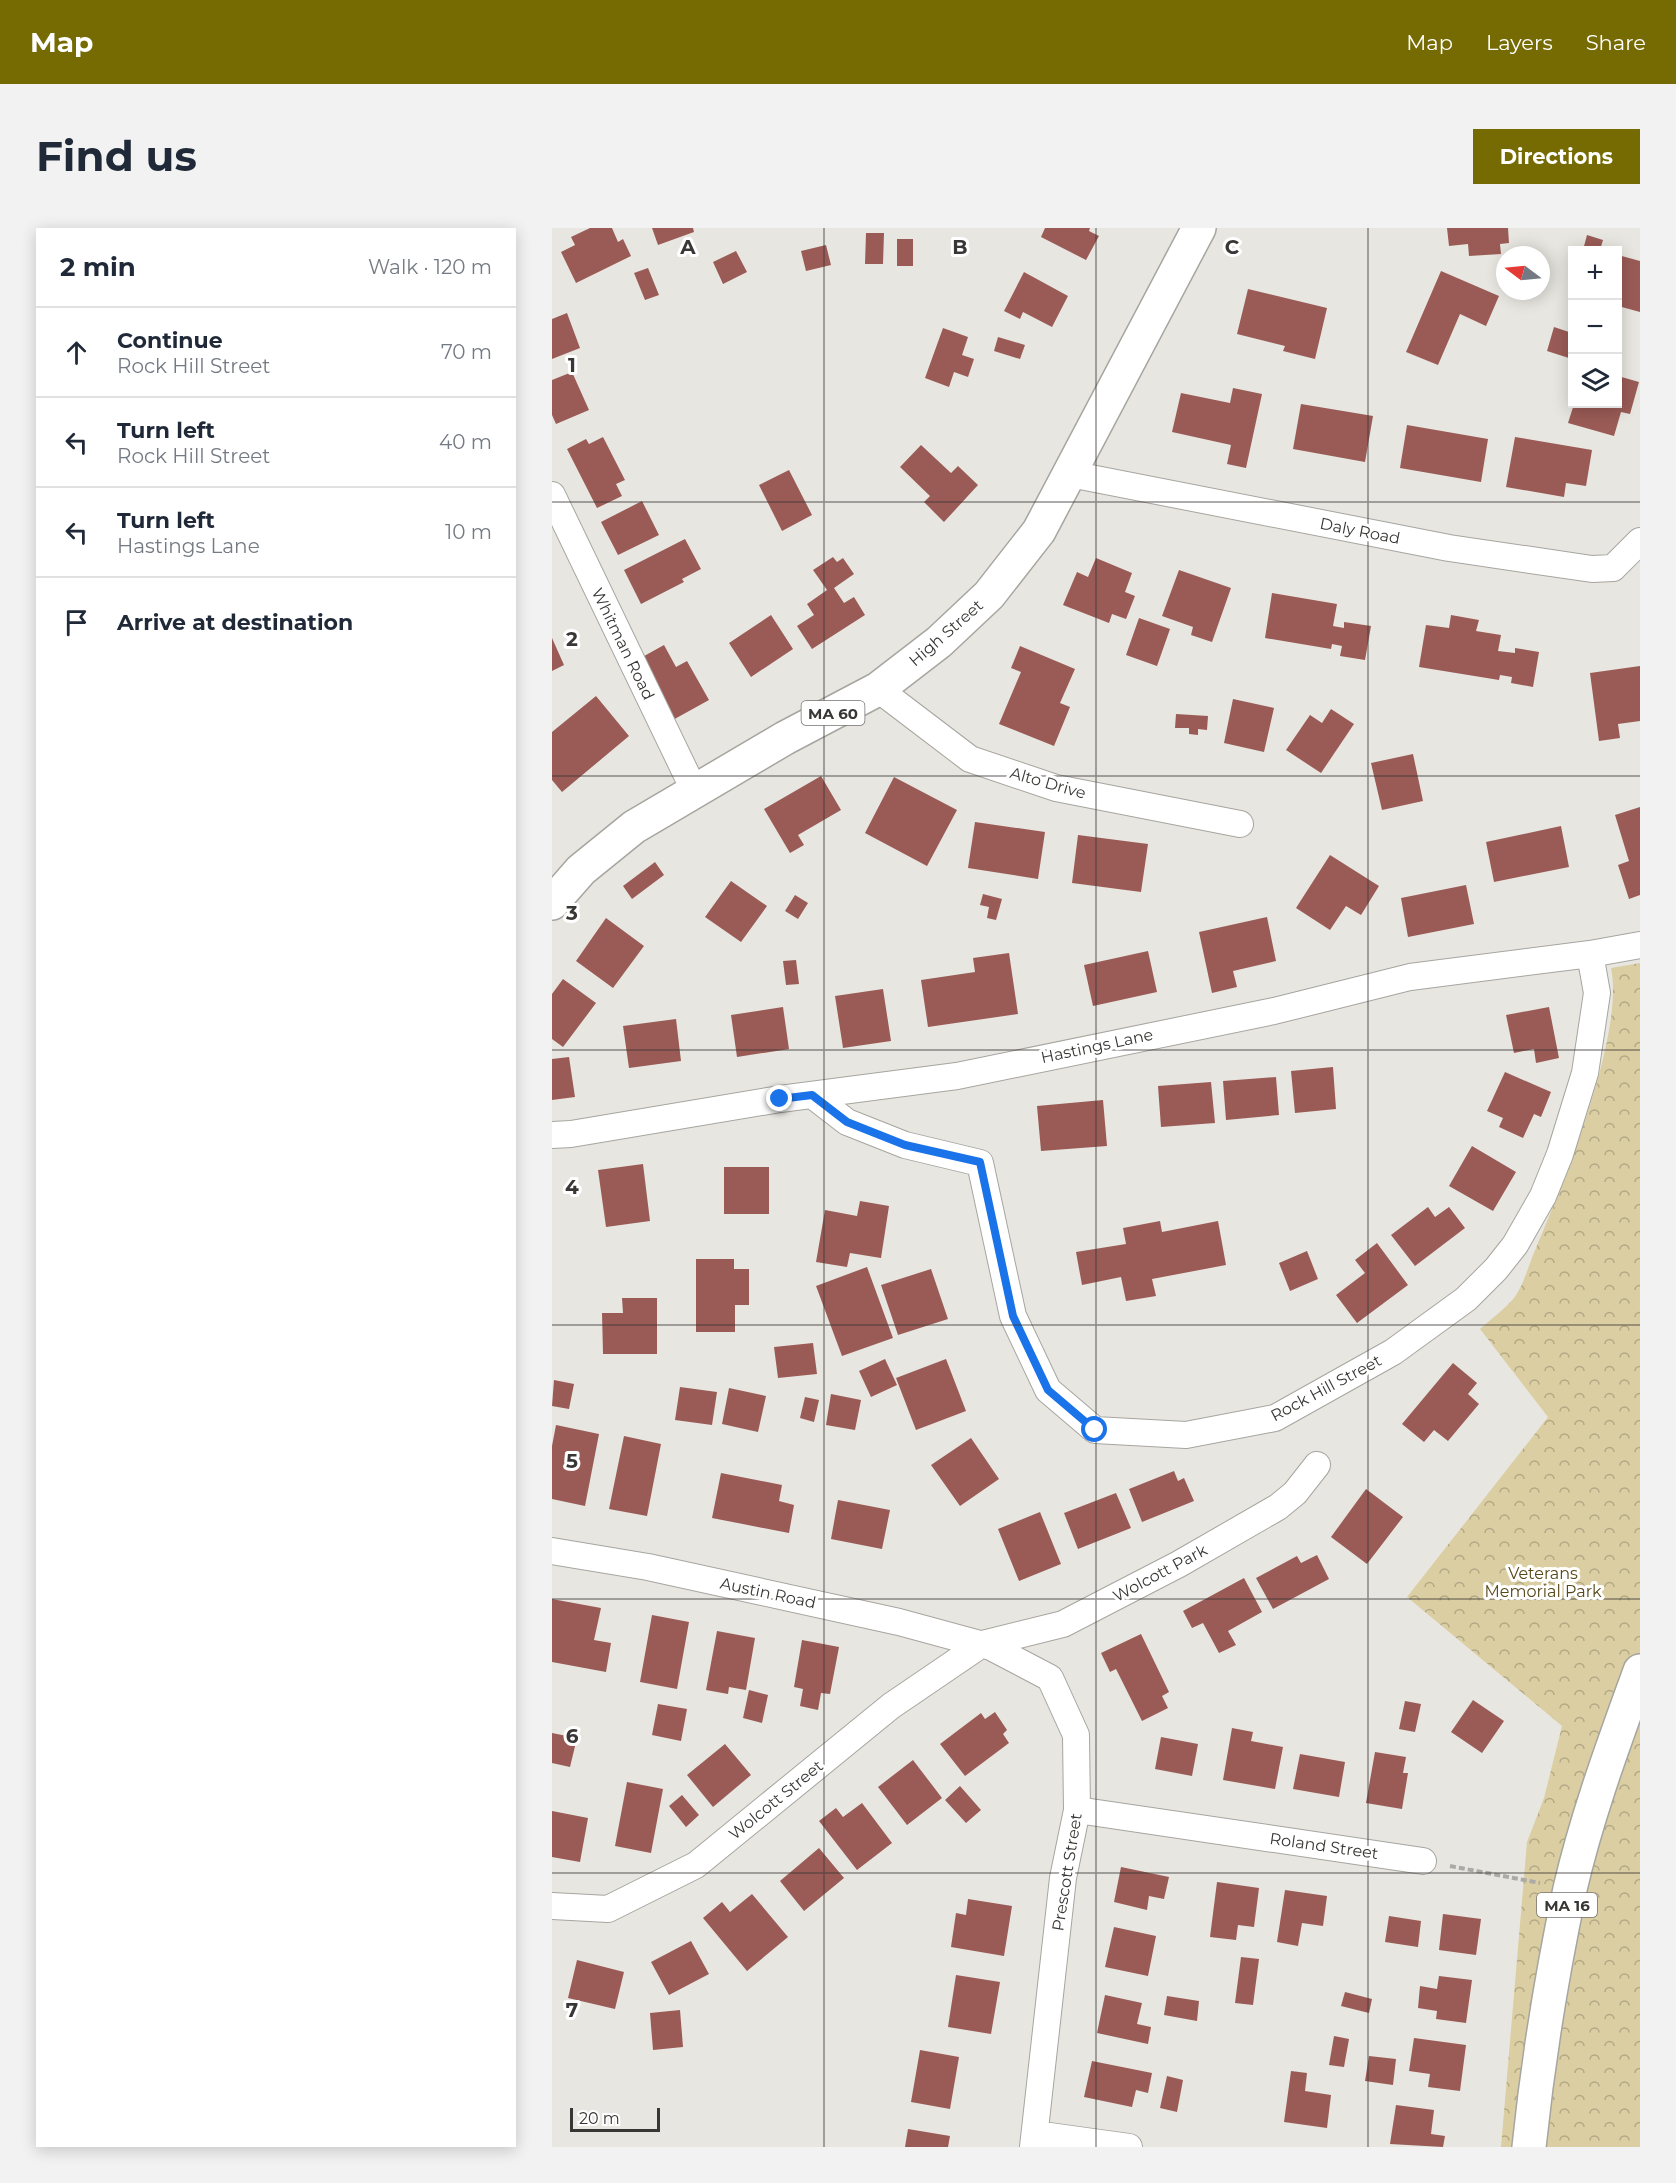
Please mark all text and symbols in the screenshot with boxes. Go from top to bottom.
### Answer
text: Map [30,25,93,59]
text: Map [1406,30,1453,55]
text: Layers [1486,30,1553,55]
text: Share [1586,30,1646,55]
button: Directions [1473,129,1640,184]
text: Find us [36,130,197,182]
text: A [679,235,696,259]
text: B [952,235,968,259]
text: C [1225,235,1240,259]
north arrow [1496,246,1550,300]
map controls [1568,246,1622,408]
button: + [1568,246,1622,300]
text: 2 min [60,251,136,283]
text: Walk · 120 m [368,255,492,279]
button: − [1568,300,1622,354]
text: Continue [117,327,223,354]
icon: ahead [60,336,93,369]
text: 70 m [441,340,492,364]
text: 1 [568,353,576,377]
text: Rock Hill Street [117,354,270,378]
button: layers [1568,354,1622,408]
text: Turn left [117,417,215,444]
icon: left [60,426,93,459]
text: 40 m [439,430,492,454]
text: Rock Hill Street [117,444,270,468]
text: Turn left [117,507,215,534]
street label: Daly Road [1318,514,1402,548]
icon: left [60,516,93,549]
text: 10 m [445,520,492,544]
text: Hastings Lane [117,534,260,558]
street label: Whitman Road [588,585,658,703]
street label: High Street [905,595,987,670]
icon: arrive [60,606,93,639]
text: Arrive at destination [117,609,353,636]
text: 2 [566,627,578,651]
road number: MA 60 [802,701,864,725]
street label: Alto Drive [1008,763,1088,803]
text: 3 [565,901,578,925]
street label: Hastings Lane [1039,1025,1155,1067]
route end [766,1085,792,1111]
text: 4 [565,1175,579,1199]
street label: Rock Hill Street [1267,1351,1385,1425]
route start [1081,1416,1107,1442]
text: 5 [566,1449,578,1473]
street label: Wolcott Park [1110,1540,1211,1606]
park label: Veterans Memorial Park [1484,1564,1602,1601]
street label: Austin Road [718,1574,818,1612]
text: 6 [566,1724,579,1748]
street label: Wolcott Street [725,1756,827,1844]
street label: Prescott Street [1048,1811,1086,1932]
street label: Roland Street [1268,1829,1380,1863]
road number: MA 16 [1537,1893,1597,1917]
text: 7 [566,1998,578,2022]
scale bar [570,2105,660,2132]
text: 20 m [579,2109,620,2128]

